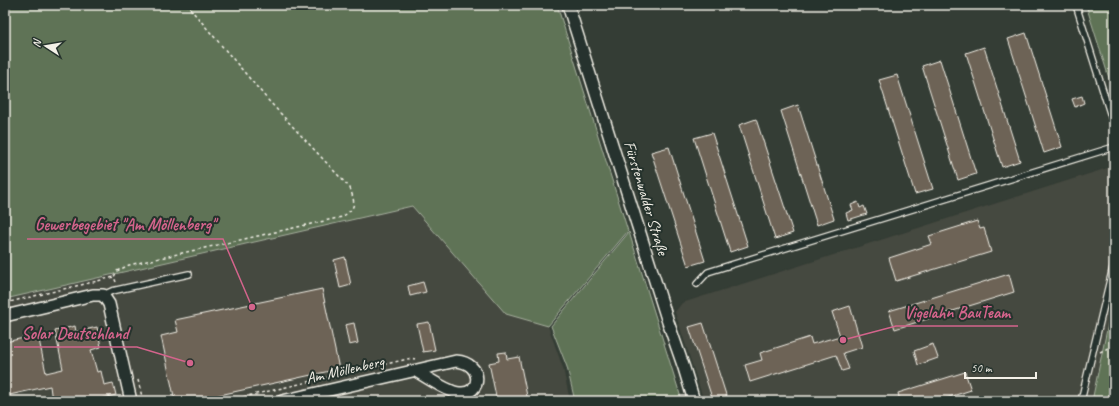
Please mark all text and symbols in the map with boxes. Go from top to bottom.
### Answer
north arrow [26,26,66,66]
text: N [29,37,44,49]
street label: Fürstenwalder Straße [619,139,673,259]
callout: Gewerbegebiet "Am Möllenberg" [27,210,223,239]
text: Gewerbegebiet "Am Möllenberg" [35,214,219,235]
callout: Vigelahn BauTeam [896,297,1018,326]
text: Vigelahn BauTeam [904,302,1011,323]
callout: Solar Deutschland [14,318,137,347]
text: Solar Deutschland [22,323,132,344]
street label: Am Möllenberg [304,351,387,389]
scale bar [965,354,1036,380]
text: 50 m [971,360,993,376]

